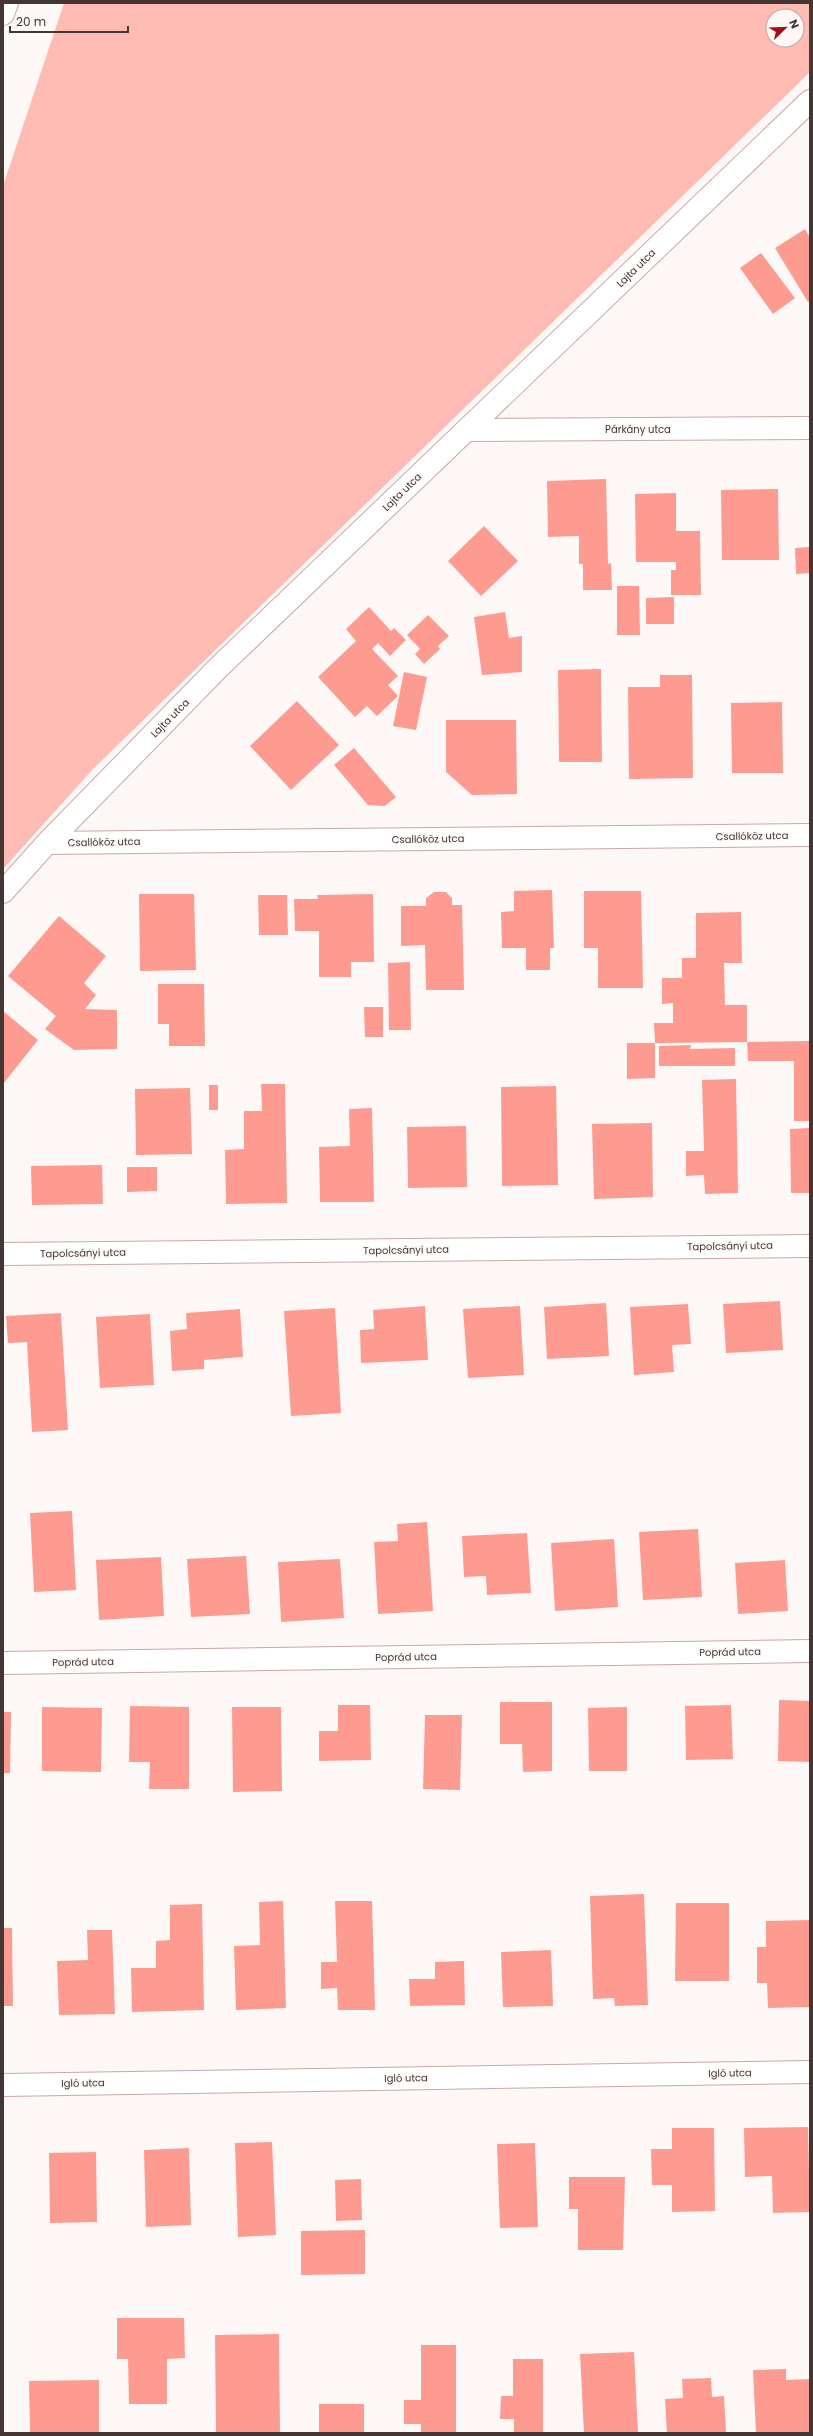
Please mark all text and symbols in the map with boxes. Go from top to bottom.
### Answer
scale bar [10,8,128,34]
north arrow [765,8,805,48]
text: 20 m [16,13,46,30]
text: N [785,17,803,31]
street label: Lajta utca [613,245,659,291]
street label: Párkány utca [605,422,671,437]
street label: Lajta utca [379,469,425,515]
street label: Lajta utca [147,695,193,741]
street label: Csallóköz utca [716,828,788,844]
street label: Csallóköz utca [392,831,464,847]
street label: Csallóköz utca [68,834,140,850]
street label: Tapolcsányi utca [687,1238,773,1254]
street label: Tapolcsányi utca [363,1242,449,1258]
street label: Tapolcsányi utca [40,1245,126,1261]
street label: Poprád utca [699,1644,761,1660]
street label: Poprád utca [375,1649,437,1665]
street label: Poprád utca [52,1654,114,1670]
street label: Igló utca [708,2065,752,2081]
street label: Igló utca [384,2070,428,2086]
street label: Igló utca [61,2075,105,2091]

